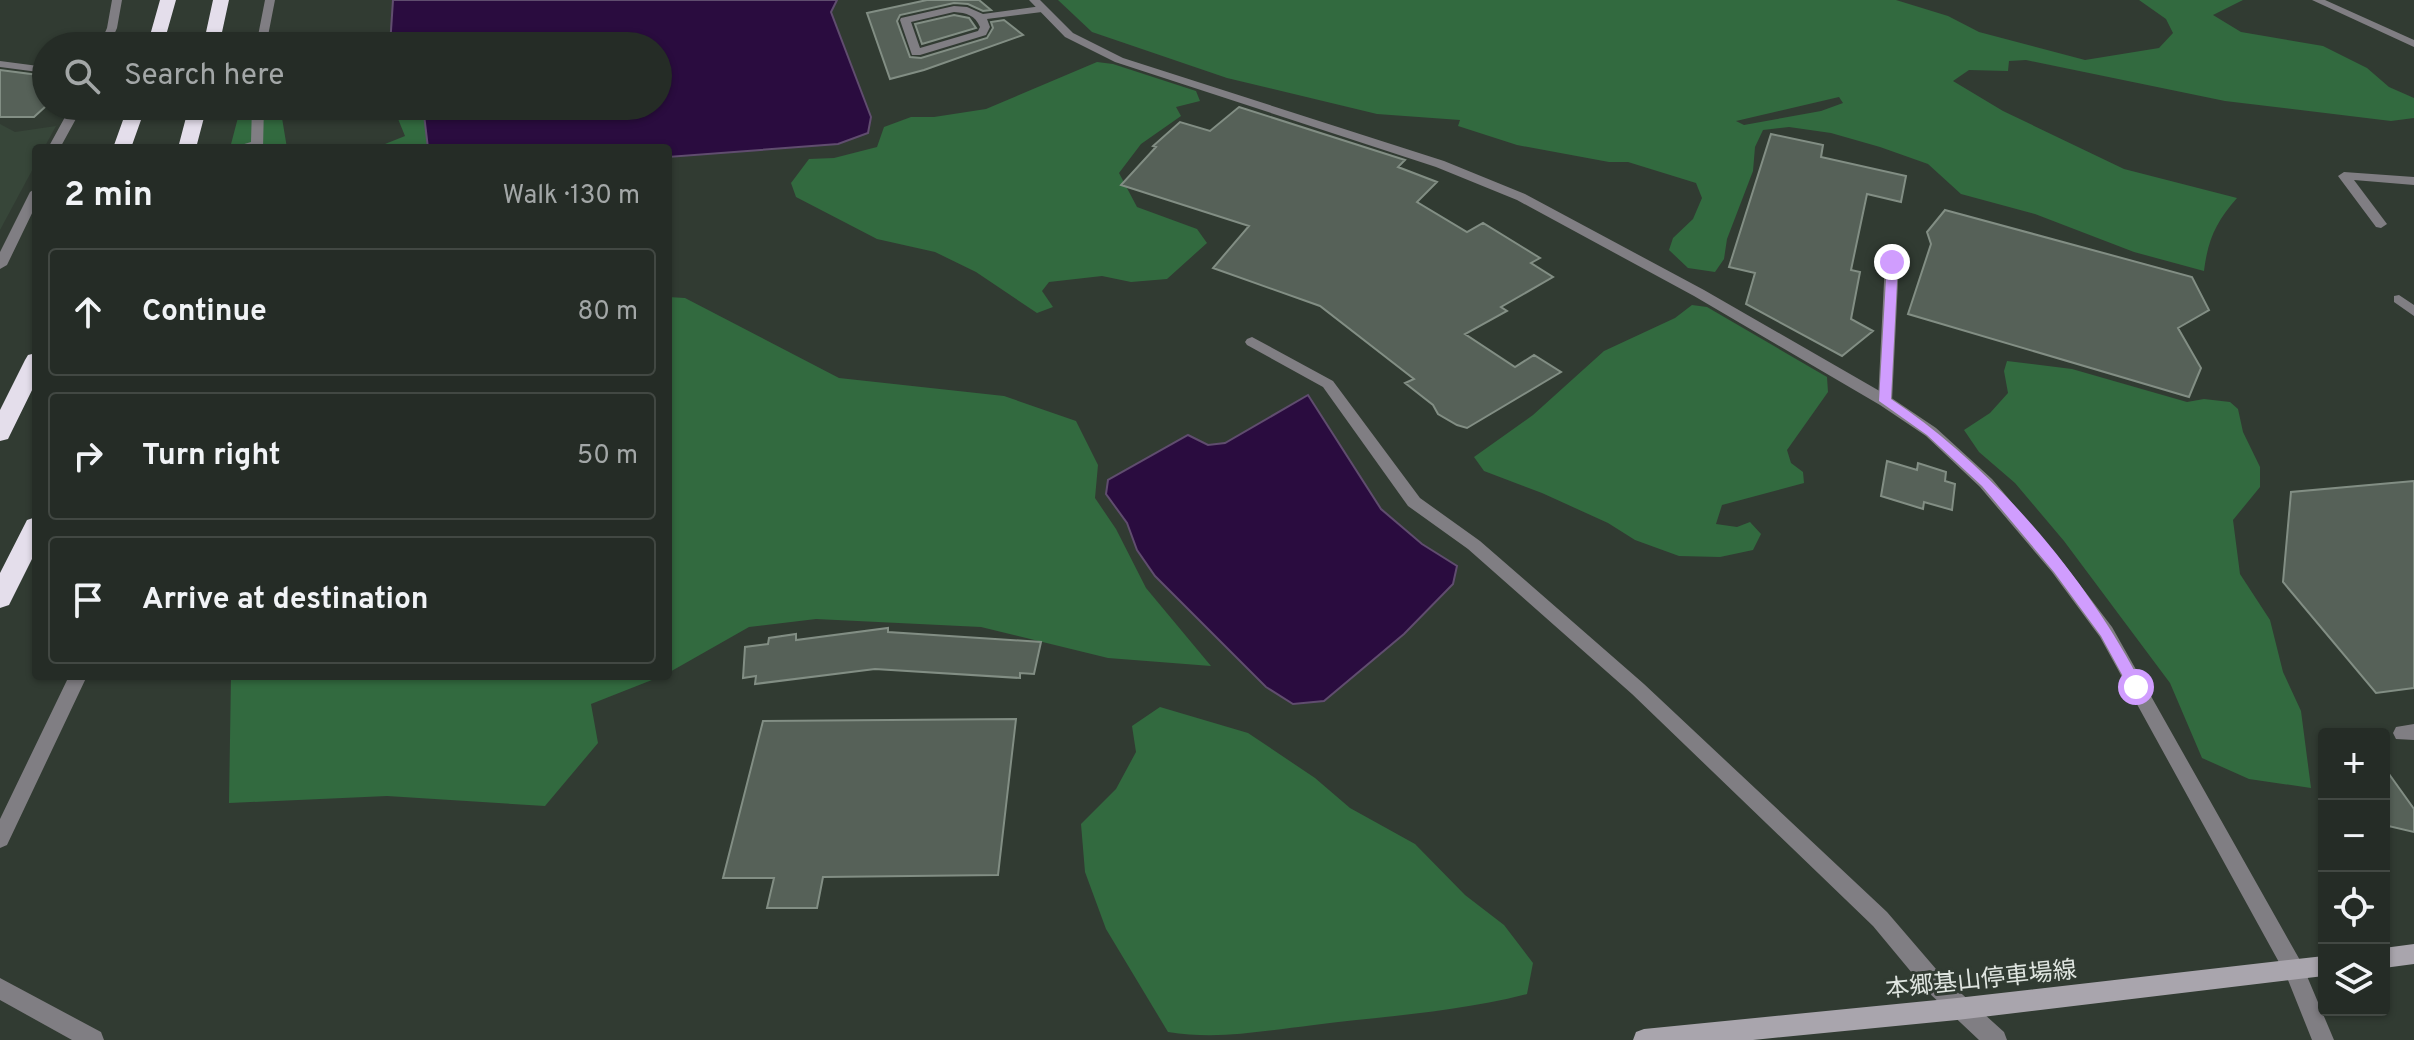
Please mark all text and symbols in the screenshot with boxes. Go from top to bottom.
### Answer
search box [32,32,672,120]
icon: search [60,54,104,98]
text: Search here [124,58,284,95]
text: 2 min [64,175,153,218]
text: Walk · 130 m [502,180,640,213]
route end [1874,244,1910,280]
icon: ahead [66,290,110,334]
text: Continue [142,294,267,331]
text: 80 m [578,296,638,329]
icon: right [66,434,110,478]
text: Turn right [142,438,280,475]
text: 50 m [577,440,638,473]
icon: arrive [66,578,110,622]
text: Arrive at destination [142,582,428,619]
route start [2118,669,2154,705]
map controls [2318,728,2390,1016]
button: + [2318,728,2390,800]
button: − [2318,800,2390,872]
button: locate [2318,872,2390,944]
button: layers [2318,944,2390,1016]
street label: 本郷基山停車場線 [1884,956,2078,1006]

